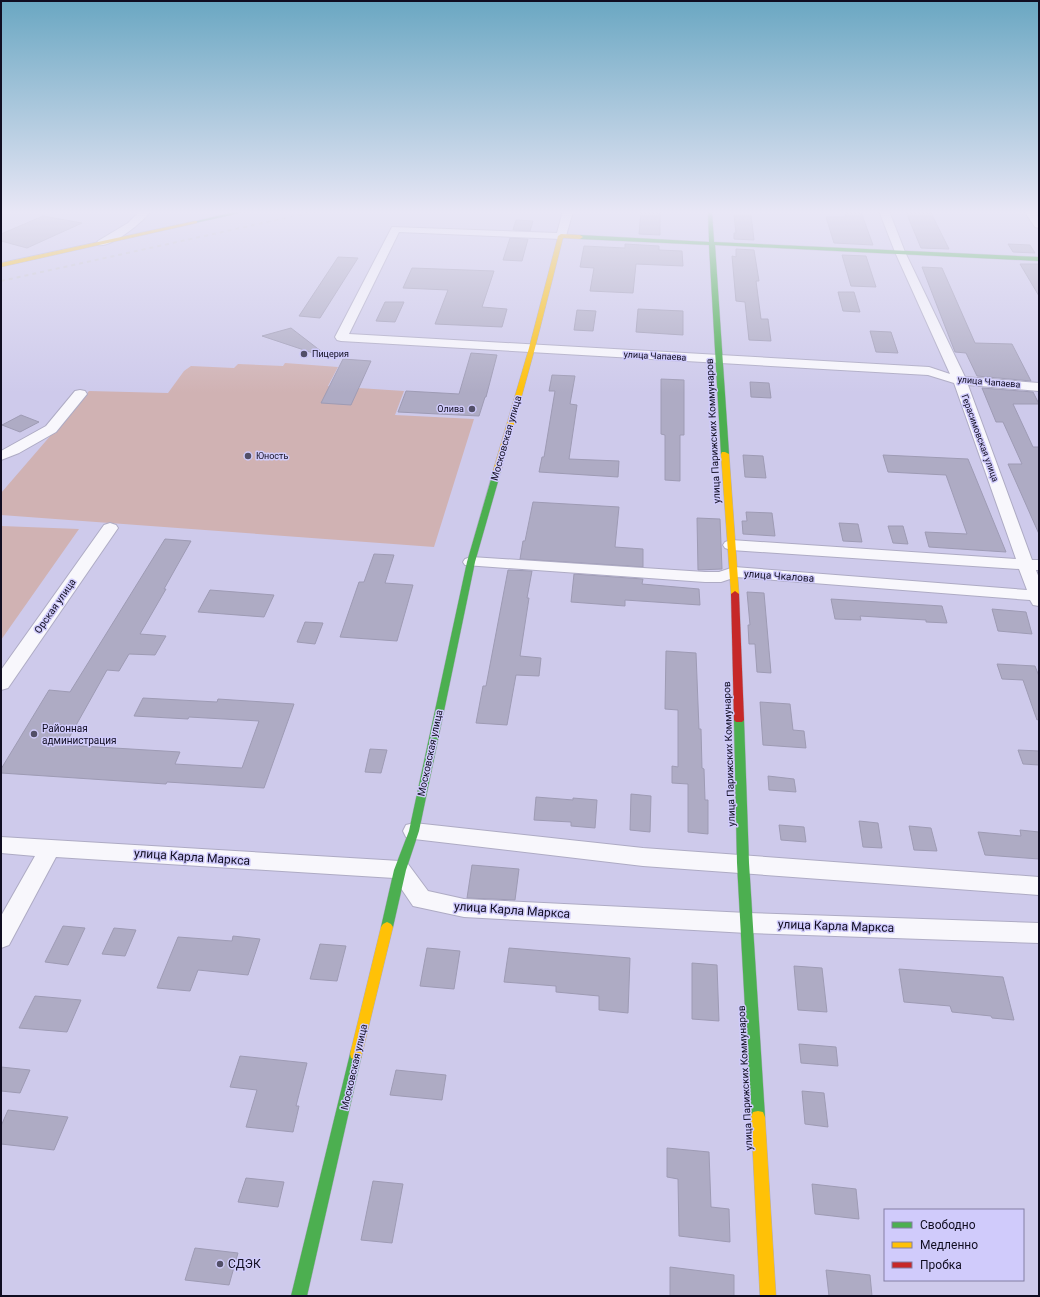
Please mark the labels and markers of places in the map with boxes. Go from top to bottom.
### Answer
marker: Пицерия [299,349,309,359]
place label: Пицерия [312,349,349,359]
place label: Олива [437,404,464,414]
marker: Олива [467,404,477,414]
marker: Юность [243,451,253,461]
place label: Юность [256,451,288,461]
place label: Районная администрация [42,723,117,746]
marker: Районная администрация [29,729,39,739]
place label: СДЭК [228,1257,261,1271]
marker: СДЭК [215,1259,225,1269]

